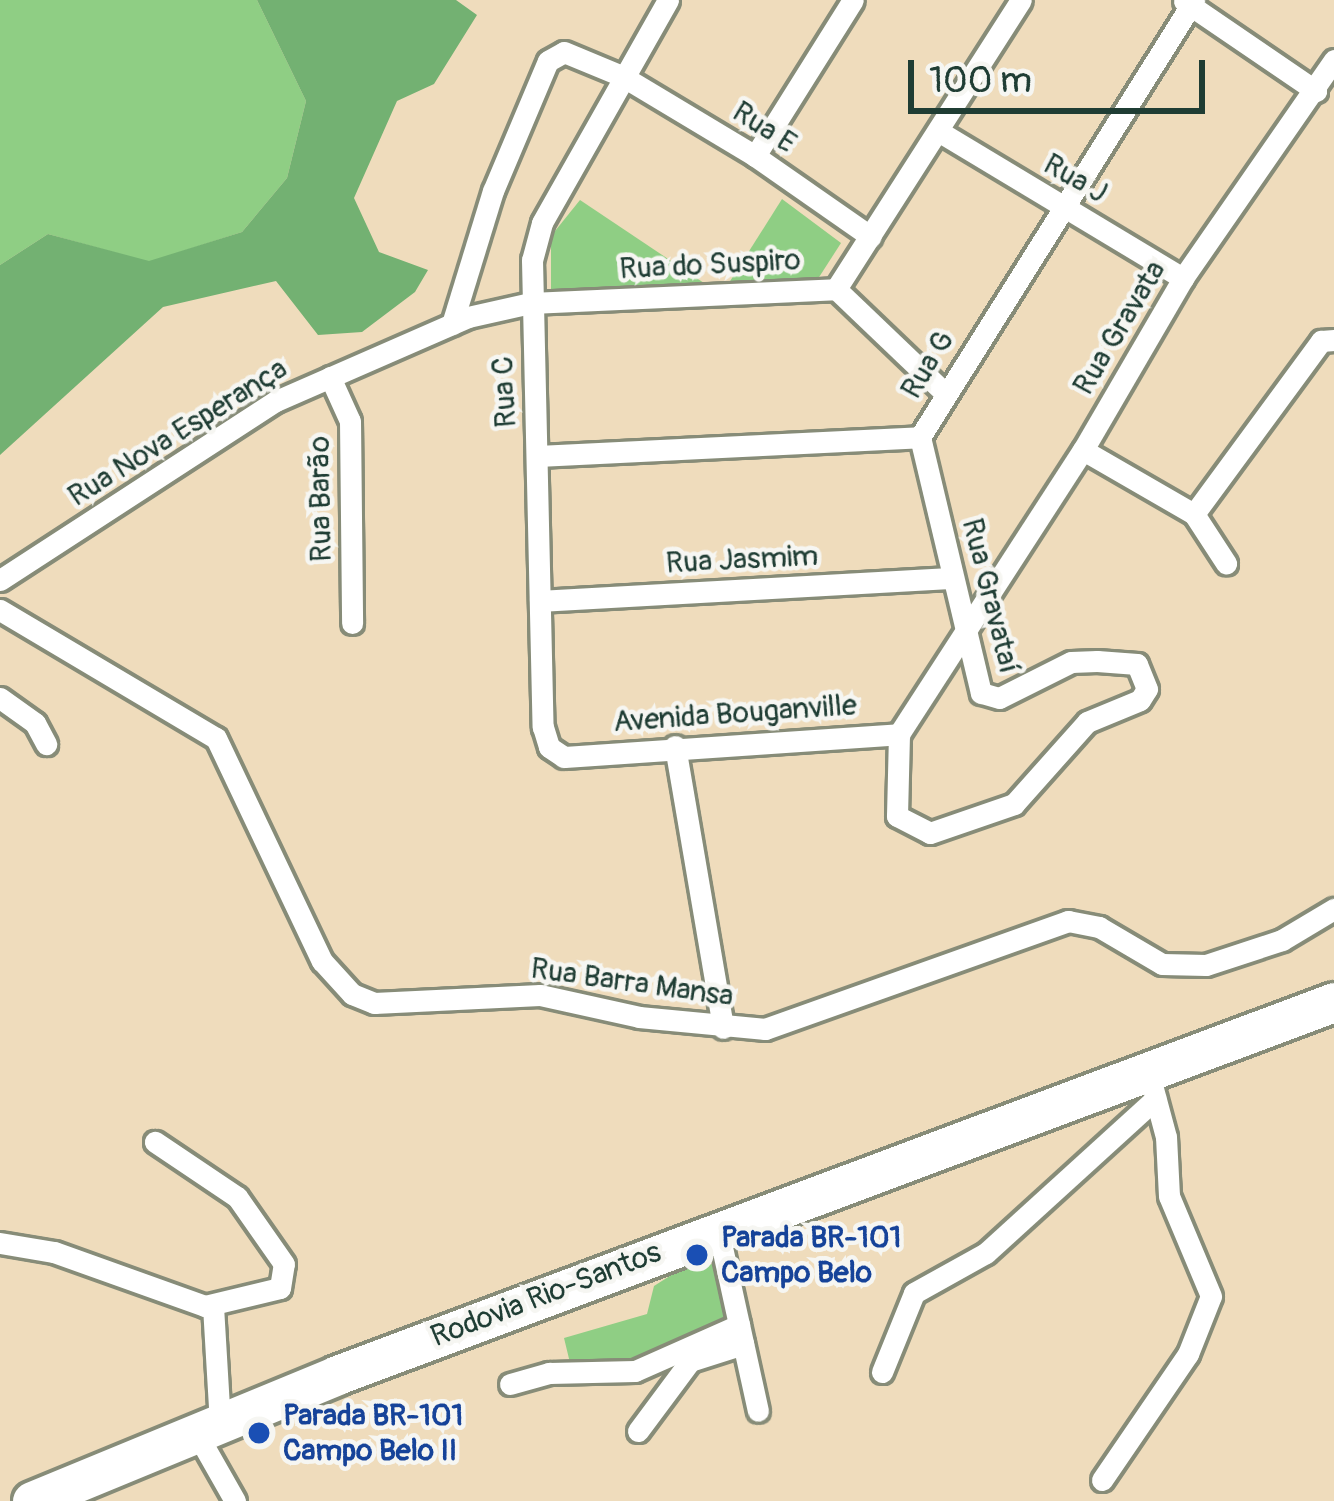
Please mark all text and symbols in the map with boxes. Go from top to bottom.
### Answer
scale bar [914,36,1211,110]
text: 100 m [929,58,1032,103]
street label: Rua E [725,94,803,162]
street label: Rua J [1037,147,1113,211]
street label: Rua do Suspiro [619,242,801,288]
street label: Rua Gravata [1066,254,1174,402]
street label: Rua G [894,325,962,405]
street label: Rua Nova Esperança [62,351,294,515]
street label: Rua C [485,355,525,429]
street label: Rua Barão [302,436,340,562]
street label: Rua Gravataí [953,515,1027,677]
street label: Rua Jasmim [665,538,819,582]
street label: Avenida Bouganville [612,688,858,740]
street label: Rua Barra Mansa [528,951,736,1015]
place label: Parada BR-101 Campo Belo [721,1220,901,1290]
street label: Rodovia Rio-Santos [426,1235,666,1355]
marker: Parada BR-101 Campo Belo [684,1242,710,1268]
place label: Parada BR-101 Campo Belo II [283,1398,463,1468]
marker: Parada BR-101 Campo Belo II [246,1420,272,1446]

